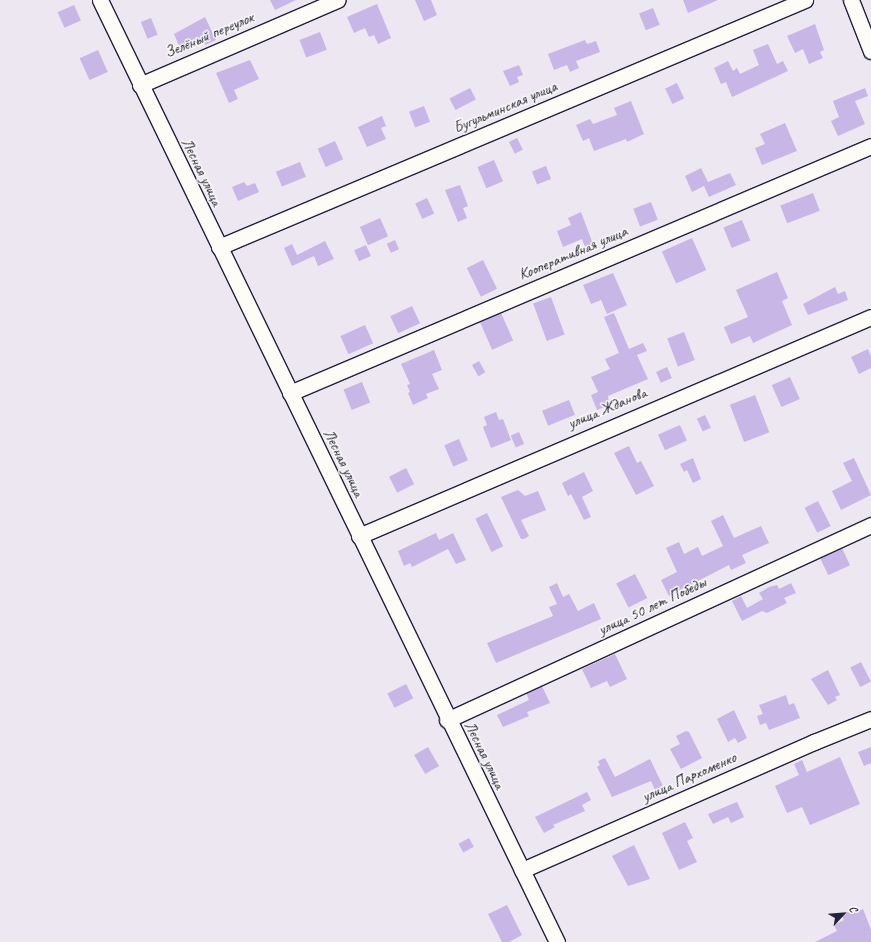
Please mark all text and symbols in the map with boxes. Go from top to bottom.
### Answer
street label: Зелёный переулок [162,8,256,62]
street label: Бугульминская улица [450,76,560,138]
street label: Лесная улица [177,135,227,209]
street label: Кооперативная улица [516,221,630,285]
street label: улица Жданова [565,383,649,433]
street label: Лесная улица [319,426,369,500]
street label: улица 50 лет Победы [595,573,709,639]
street label: Лесная улица [460,718,510,792]
street label: улица Пархоменко [639,748,739,806]
north arrow [823,894,863,934]
text: С [846,903,861,914]

